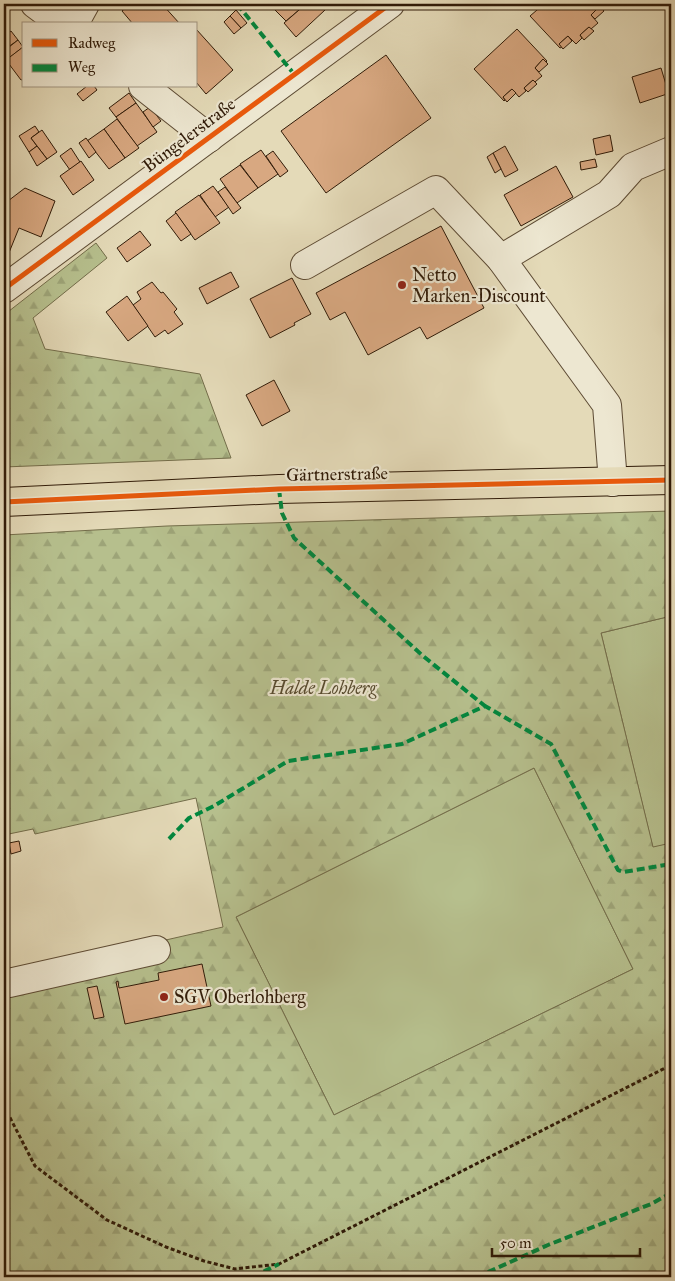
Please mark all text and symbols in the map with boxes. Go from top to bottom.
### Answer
legend [22,22,198,88]
text: Radweg [68,34,116,52]
text: Weg [68,58,96,76]
street label: Büngelerstraße [138,93,240,178]
place label: Netto Marken-Discount [412,264,546,307]
marker: Netto Marken-Discount [396,279,408,291]
street label: Gärtnerstraße [286,462,388,486]
park label: Halde Lohberg [269,677,377,699]
place label: SGV Oberlohberg [174,986,306,1009]
marker: SGV Oberlohberg [158,991,170,1003]
scale bar [492,1226,640,1258]
text: 50 m [500,1234,532,1252]

